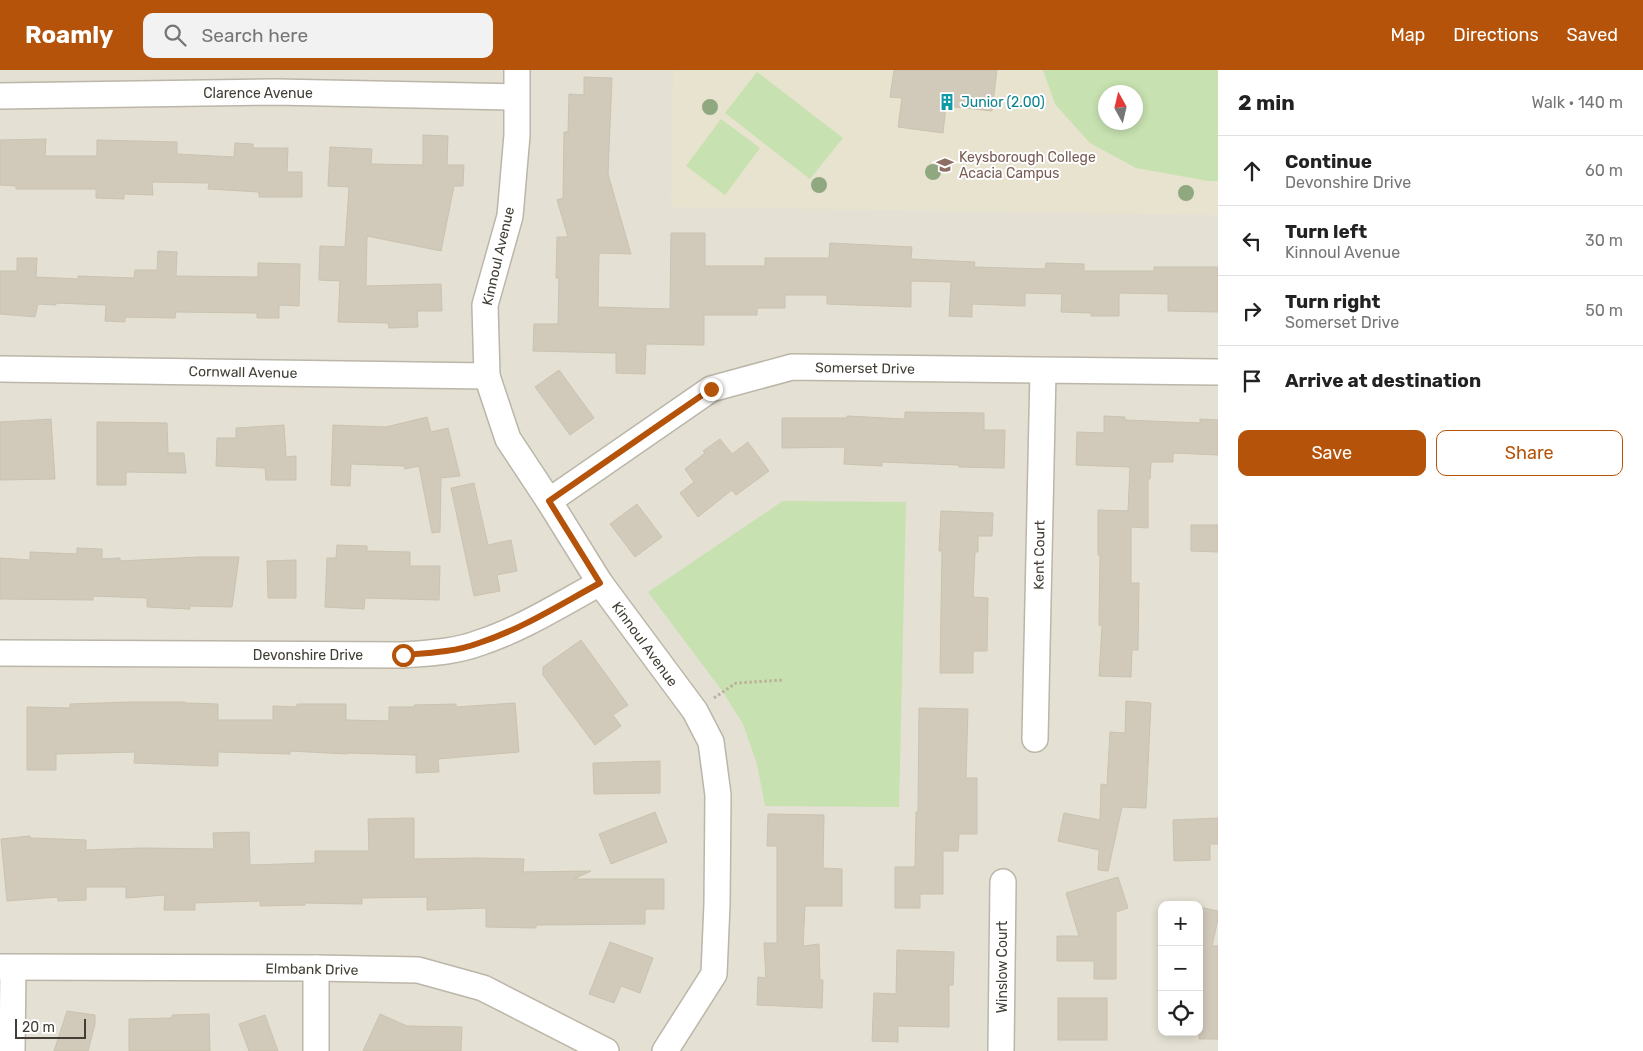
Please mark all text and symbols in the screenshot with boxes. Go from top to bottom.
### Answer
search box [143,13,493,58]
text: Roamly [25,21,113,49]
icon: search [161,21,189,49]
text: Search here [201,24,308,47]
text: Map [1390,24,1425,46]
text: Directions [1453,24,1539,46]
text: Saved [1567,24,1618,46]
street label: Clarence Avenue [203,85,313,102]
north arrow [1098,85,1143,130]
text: 2 min [1238,90,1295,115]
building icon: Junior (2.00) [937,92,957,112]
text: Walk · 140 m [1532,93,1623,112]
place label: Junior (2.00) [961,94,1045,111]
place label: Keysborough College Acacia Campus [959,149,1096,182]
text: Continue [1285,150,1372,173]
school or university icon: Keysborough College Acacia Campus [935,155,955,175]
icon: ahead [1238,157,1266,185]
text: 60 m [1585,161,1623,180]
text: Devonshire Drive [1285,173,1411,192]
street label: Kinnoul Avenue [479,205,518,307]
text: Turn left [1285,220,1367,243]
icon: left [1238,227,1266,255]
text: 30 m [1585,231,1623,250]
text: Kinnoul Avenue [1285,243,1400,262]
text: Turn right [1285,290,1380,313]
icon: right [1238,297,1266,325]
text: 50 m [1585,301,1623,320]
text: Somerset Drive [1285,313,1399,332]
street label: Somerset Drive [815,359,915,378]
street label: Cornwall Avenue [188,363,298,382]
icon: arrive [1238,367,1266,395]
text: Arrive at destination [1285,369,1481,392]
route end [700,378,723,401]
button: Save [1238,430,1426,476]
button: Share [1436,430,1623,476]
street label: Kent Court [1030,519,1049,590]
street label: Kinnoul Avenue [608,599,681,690]
route start [392,644,415,667]
street label: Devonshire Drive [253,647,363,664]
map controls [1158,901,1203,1036]
button: + [1158,901,1203,946]
street label: Winslow Court [994,920,1011,1013]
button: − [1158,946,1203,991]
street label: Elmbank Drive [265,960,359,979]
button: locate [1158,991,1203,1036]
scale bar [15,1016,86,1039]
text: 20 m [22,1019,55,1036]

